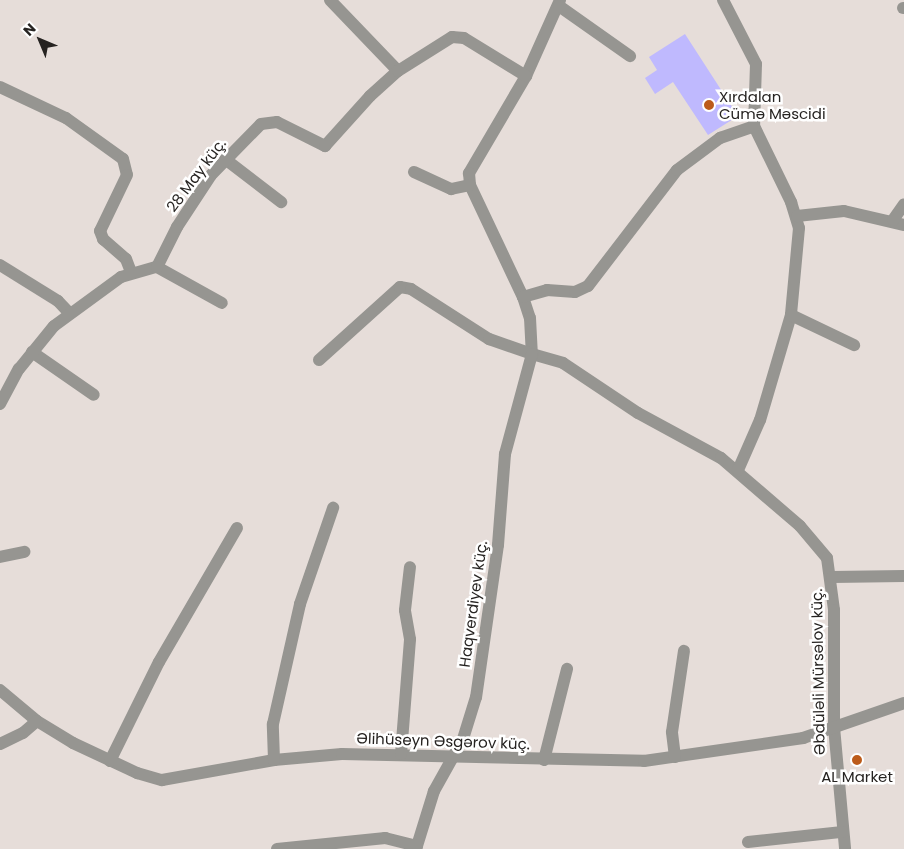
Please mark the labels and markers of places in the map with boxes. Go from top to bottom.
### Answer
place label: Xırdalan Cümə Məscidi [719,87,826,122]
marker: Xırdalan Cümə Məscidi [703,99,715,111]
marker: AL Market [851,754,863,766]
place label: AL Market [821,768,893,786]

